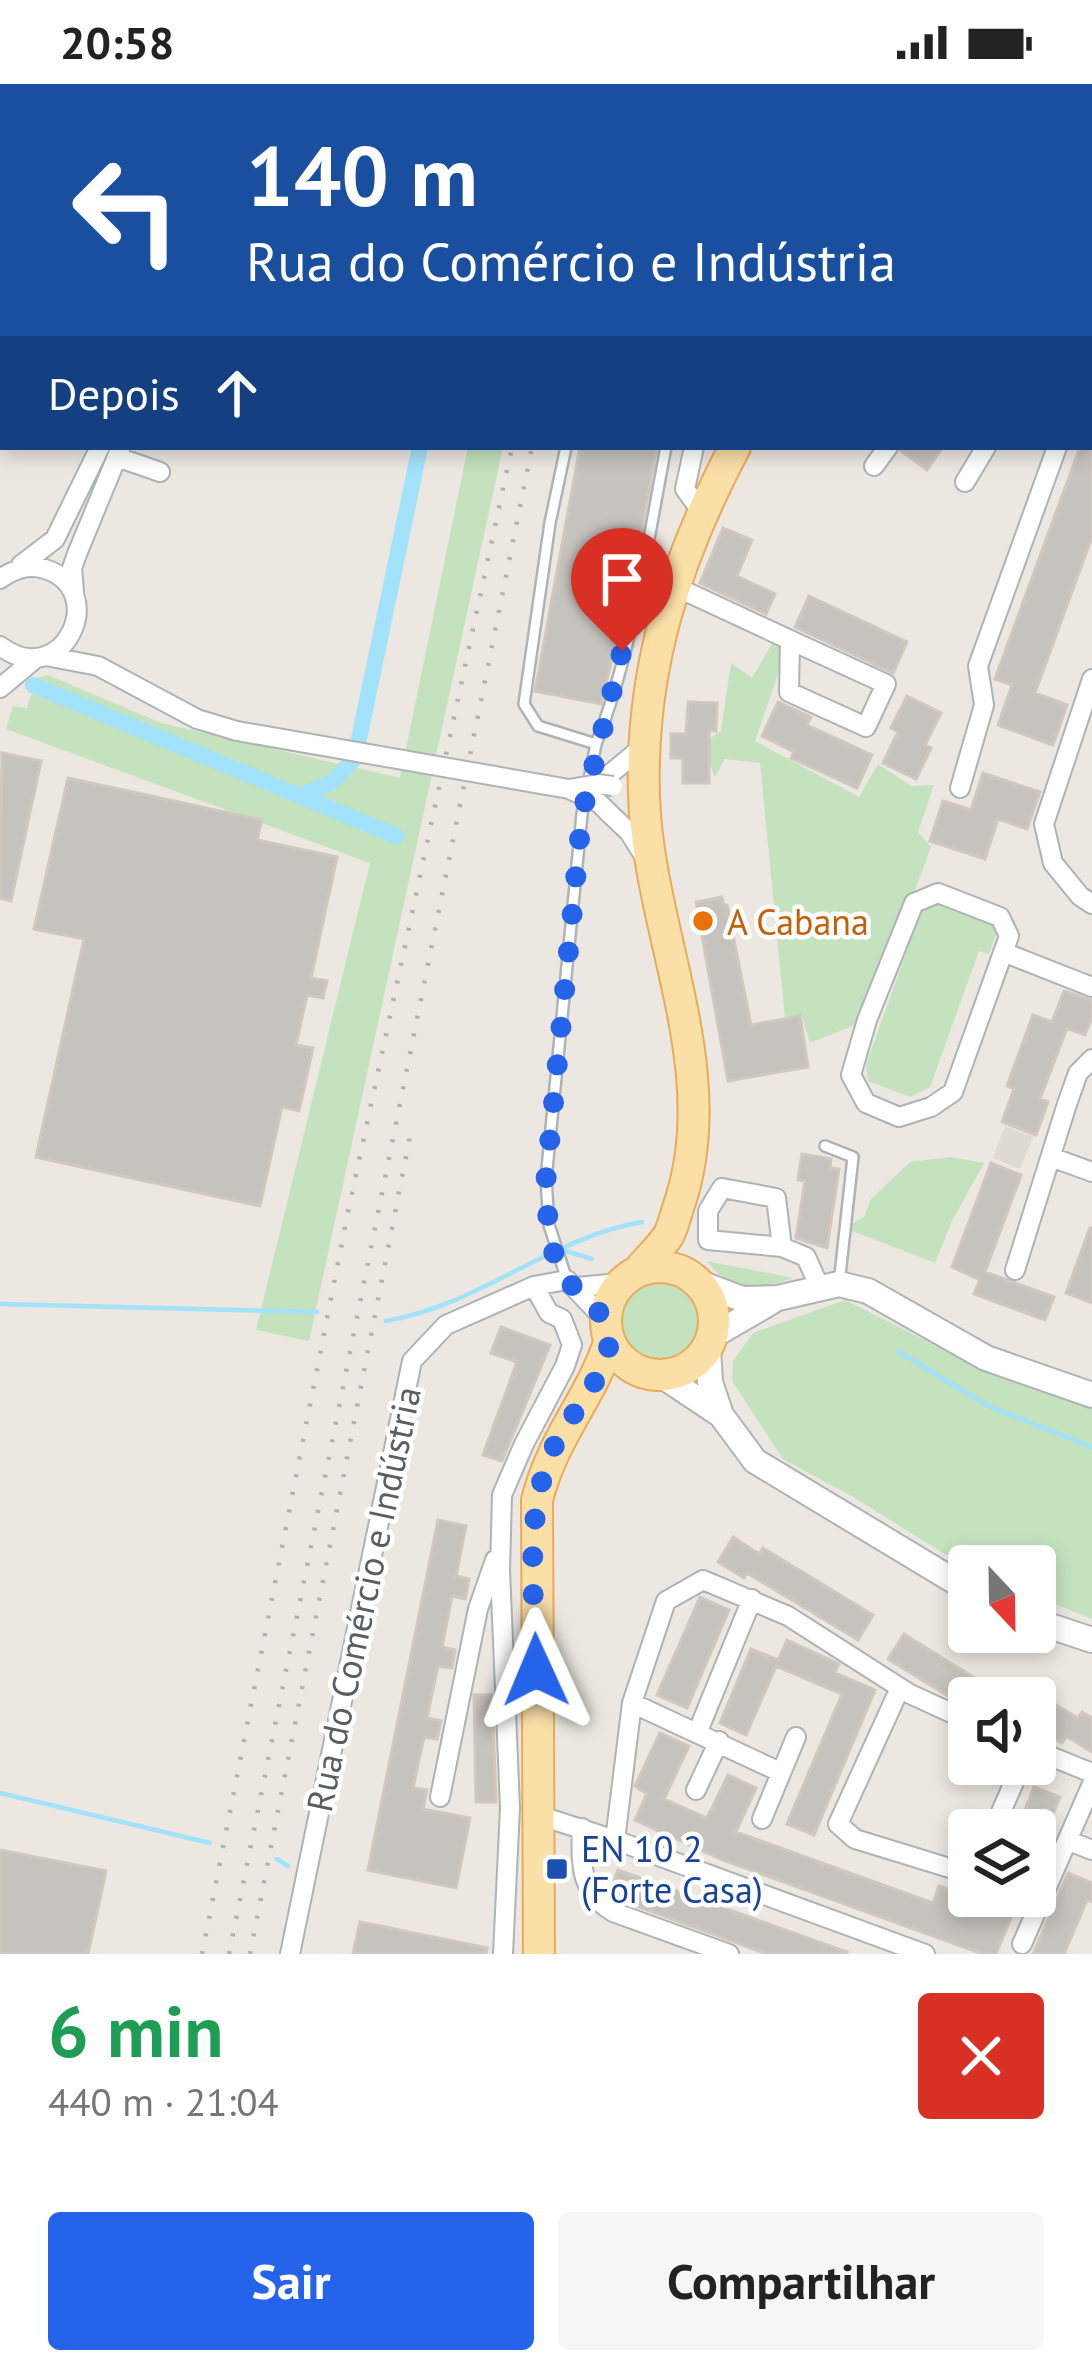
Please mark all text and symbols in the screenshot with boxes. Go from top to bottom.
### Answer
text: 20:58 [60,13,174,71]
text: 140 m [246,120,478,229]
icon: left [48,132,204,288]
text: Rua do Comércio e Indústria [246,226,896,296]
icon: ahead [204,360,270,426]
text: Depois [48,364,180,422]
pin [571,528,673,651]
icon: arrive [589,546,655,612]
place label: A Cabana [727,898,869,945]
marker: A Cabana [690,908,716,934]
street label: Rua do Comércio e Indústria [295,1382,431,1816]
north arrow [948,1545,1056,1653]
map controls [948,1545,1056,1917]
position arrow [473,1607,599,1733]
button: sound [948,1677,1056,1785]
button: layers [948,1809,1056,1917]
place label: EN 10 2 (Forte Casa) [581,1825,763,1913]
marker: EN 10 2 (Forte Casa) [544,1856,570,1882]
text: 6 min [48,1984,224,2077]
button: close [918,1993,1044,2119]
text: 440 m · 21:04 [48,2076,279,2127]
button: Sair [48,2212,534,2350]
button: Compartilhar [558,2212,1044,2350]

